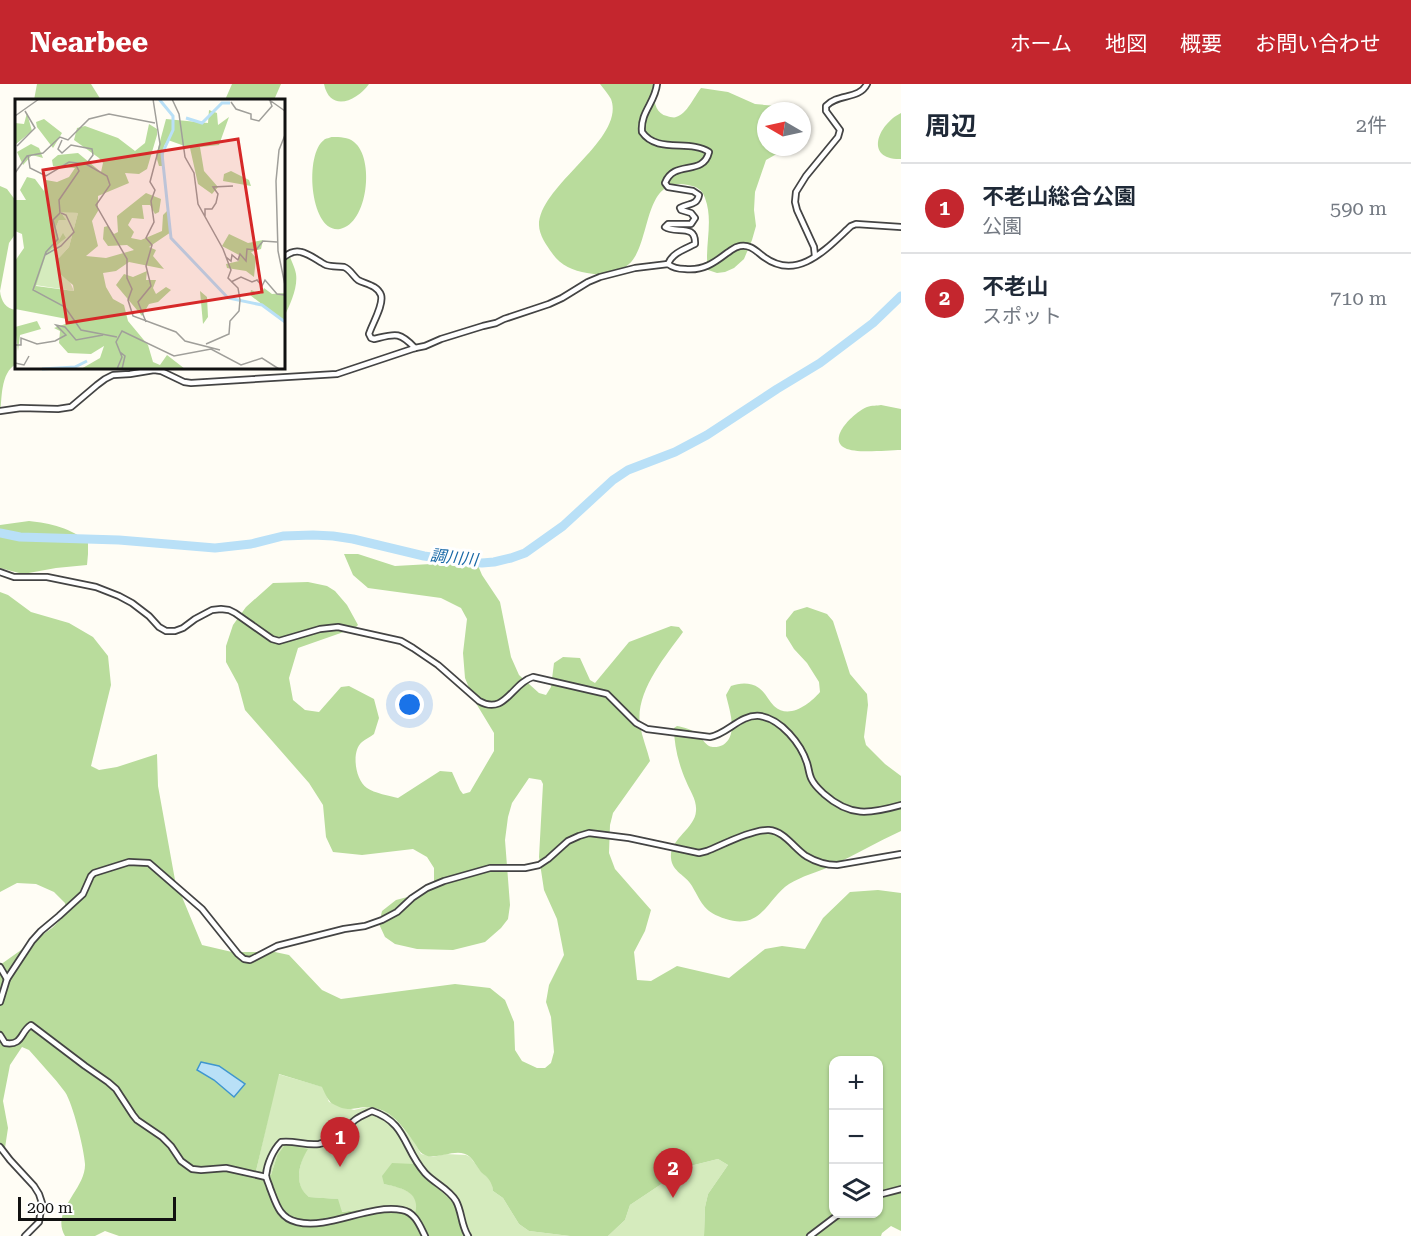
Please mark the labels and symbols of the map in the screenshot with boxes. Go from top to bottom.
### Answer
inset map [15,99,285,369]
north arrow [757,102,811,156]
water label: 調川川 [429,546,481,570]
your location [395,690,424,719]
pin: 1 [320,1118,360,1167]
pin: 2 [654,1148,692,1198]
scale bar [18,1194,176,1222]

